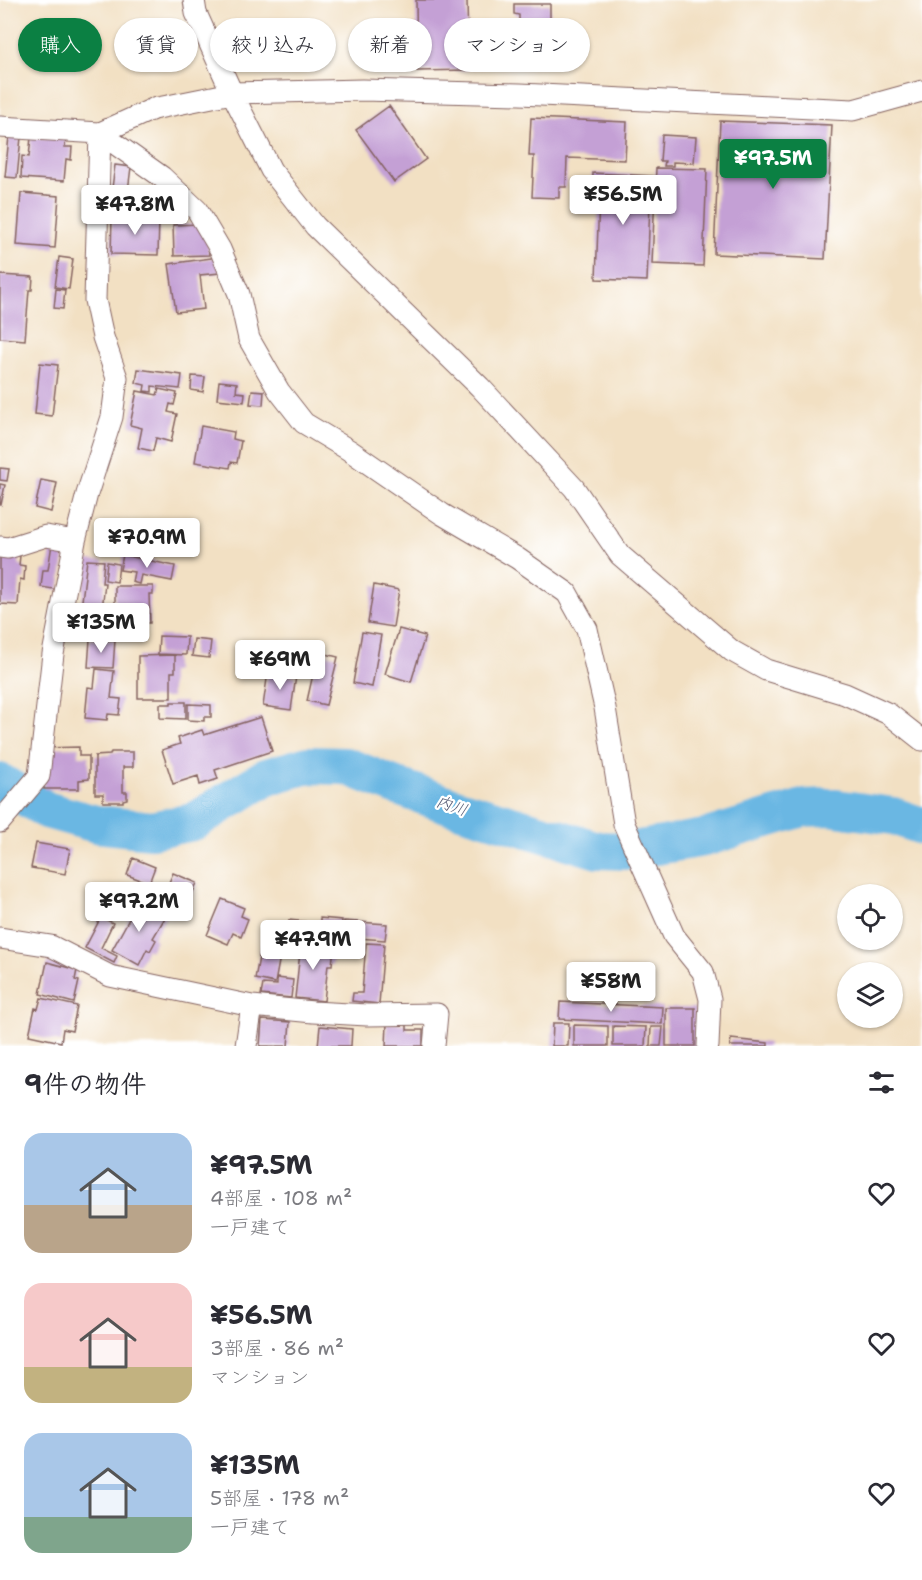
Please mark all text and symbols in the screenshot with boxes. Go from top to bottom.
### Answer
chip: 購入 [18,18,102,72]
chip: 賃貸 [114,18,198,72]
chip: 絞り込み [210,18,336,72]
chip: 新着 [348,18,432,72]
chip: マンション [444,18,590,72]
pin: ¥97.5M [724,139,822,190]
text: ¥97.5M [734,145,812,171]
pin: ¥56.5M [574,175,672,226]
text: ¥56.5M [584,181,662,207]
pin: ¥47.8M [86,185,184,236]
text: ¥47.8M [95,191,175,217]
pin: ¥70.9M [98,518,196,569]
text: ¥70.9M [108,524,186,550]
pin: ¥135M [59,603,143,654]
text: ¥135M [66,609,136,635]
pin: ¥69M [244,640,316,691]
text: ¥69M [249,646,311,672]
water label: 内川 [433,790,470,821]
pin: ¥97.2M [90,882,188,933]
map controls [837,884,903,1028]
button: locate [837,884,903,950]
text: ¥97.2M [99,888,179,914]
pin: ¥47.9M [264,920,362,971]
text: ¥47.9M [274,926,352,952]
pin: ¥58M [575,962,647,1013]
button: layers [837,962,903,1028]
text: ¥58M [581,968,642,994]
text: 9件の物件 [24,1066,146,1101]
icon: filters [865,1066,898,1099]
text: ¥97.5M [210,1147,312,1182]
icon: home [72,1157,144,1229]
icon: heart [865,1177,898,1210]
text: 4部屋 · 108 m² [210,1185,352,1211]
text: 一戸建て [210,1214,290,1240]
text: ¥56.5M [210,1297,313,1332]
icon: home [72,1307,144,1379]
icon: heart [865,1327,898,1360]
text: 3部屋 · 86 m² [210,1335,344,1361]
text: マンション [210,1364,309,1390]
text: ¥135M [210,1447,300,1482]
icon: home [72,1457,144,1529]
icon: heart [865,1477,898,1510]
text: 5部屋 · 178 m² [210,1485,349,1511]
text: 一戸建て [210,1514,290,1540]

